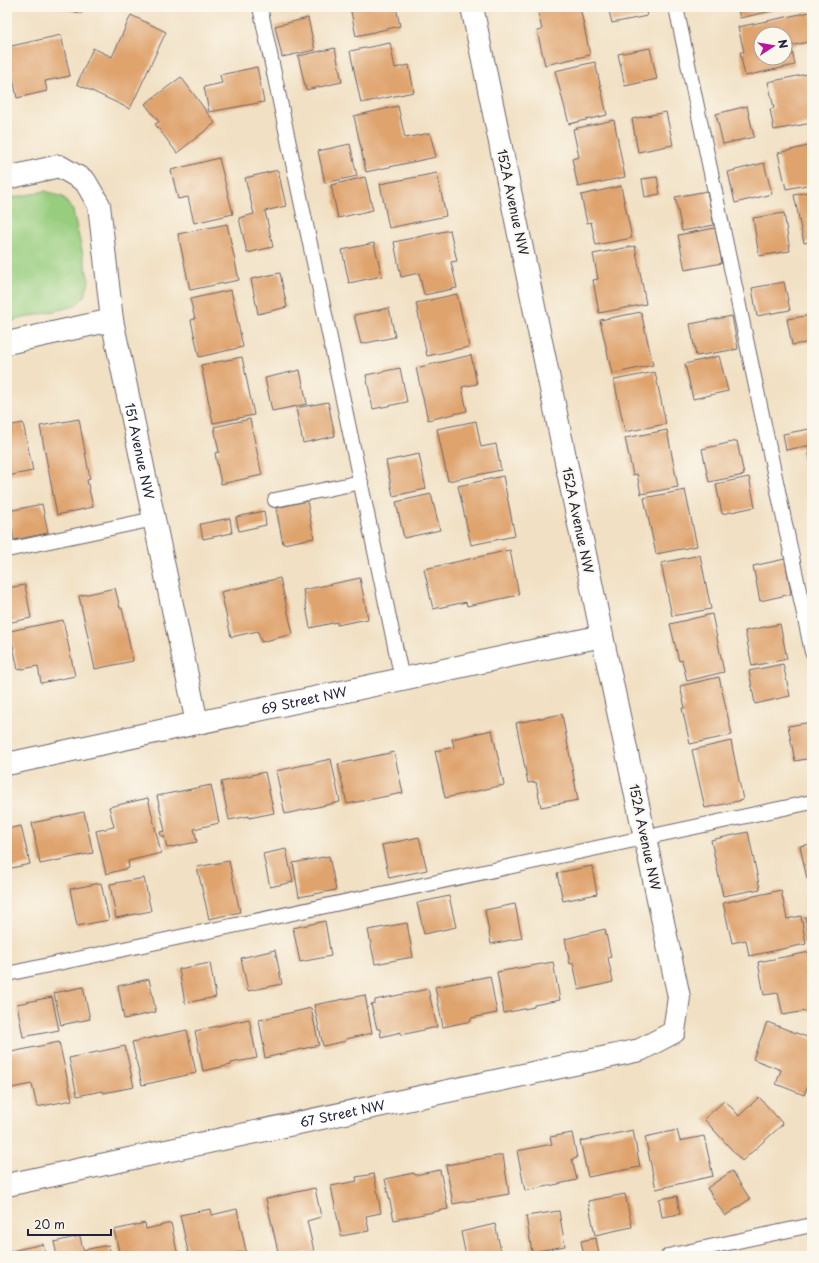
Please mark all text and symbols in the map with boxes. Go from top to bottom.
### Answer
north arrow [753,26,793,66]
text: N [774,38,793,50]
street label: 152A Avenue NW [493,147,534,257]
street label: 151 Avenue NW [121,401,160,501]
street label: 152A Avenue NW [558,465,599,575]
street label: 69 Street NW [259,681,349,718]
street label: 152A Avenue NW [625,782,666,892]
street label: 67 Street NW [298,1095,387,1131]
scale bar [28,1211,111,1237]
text: 20 m [34,1215,65,1233]

